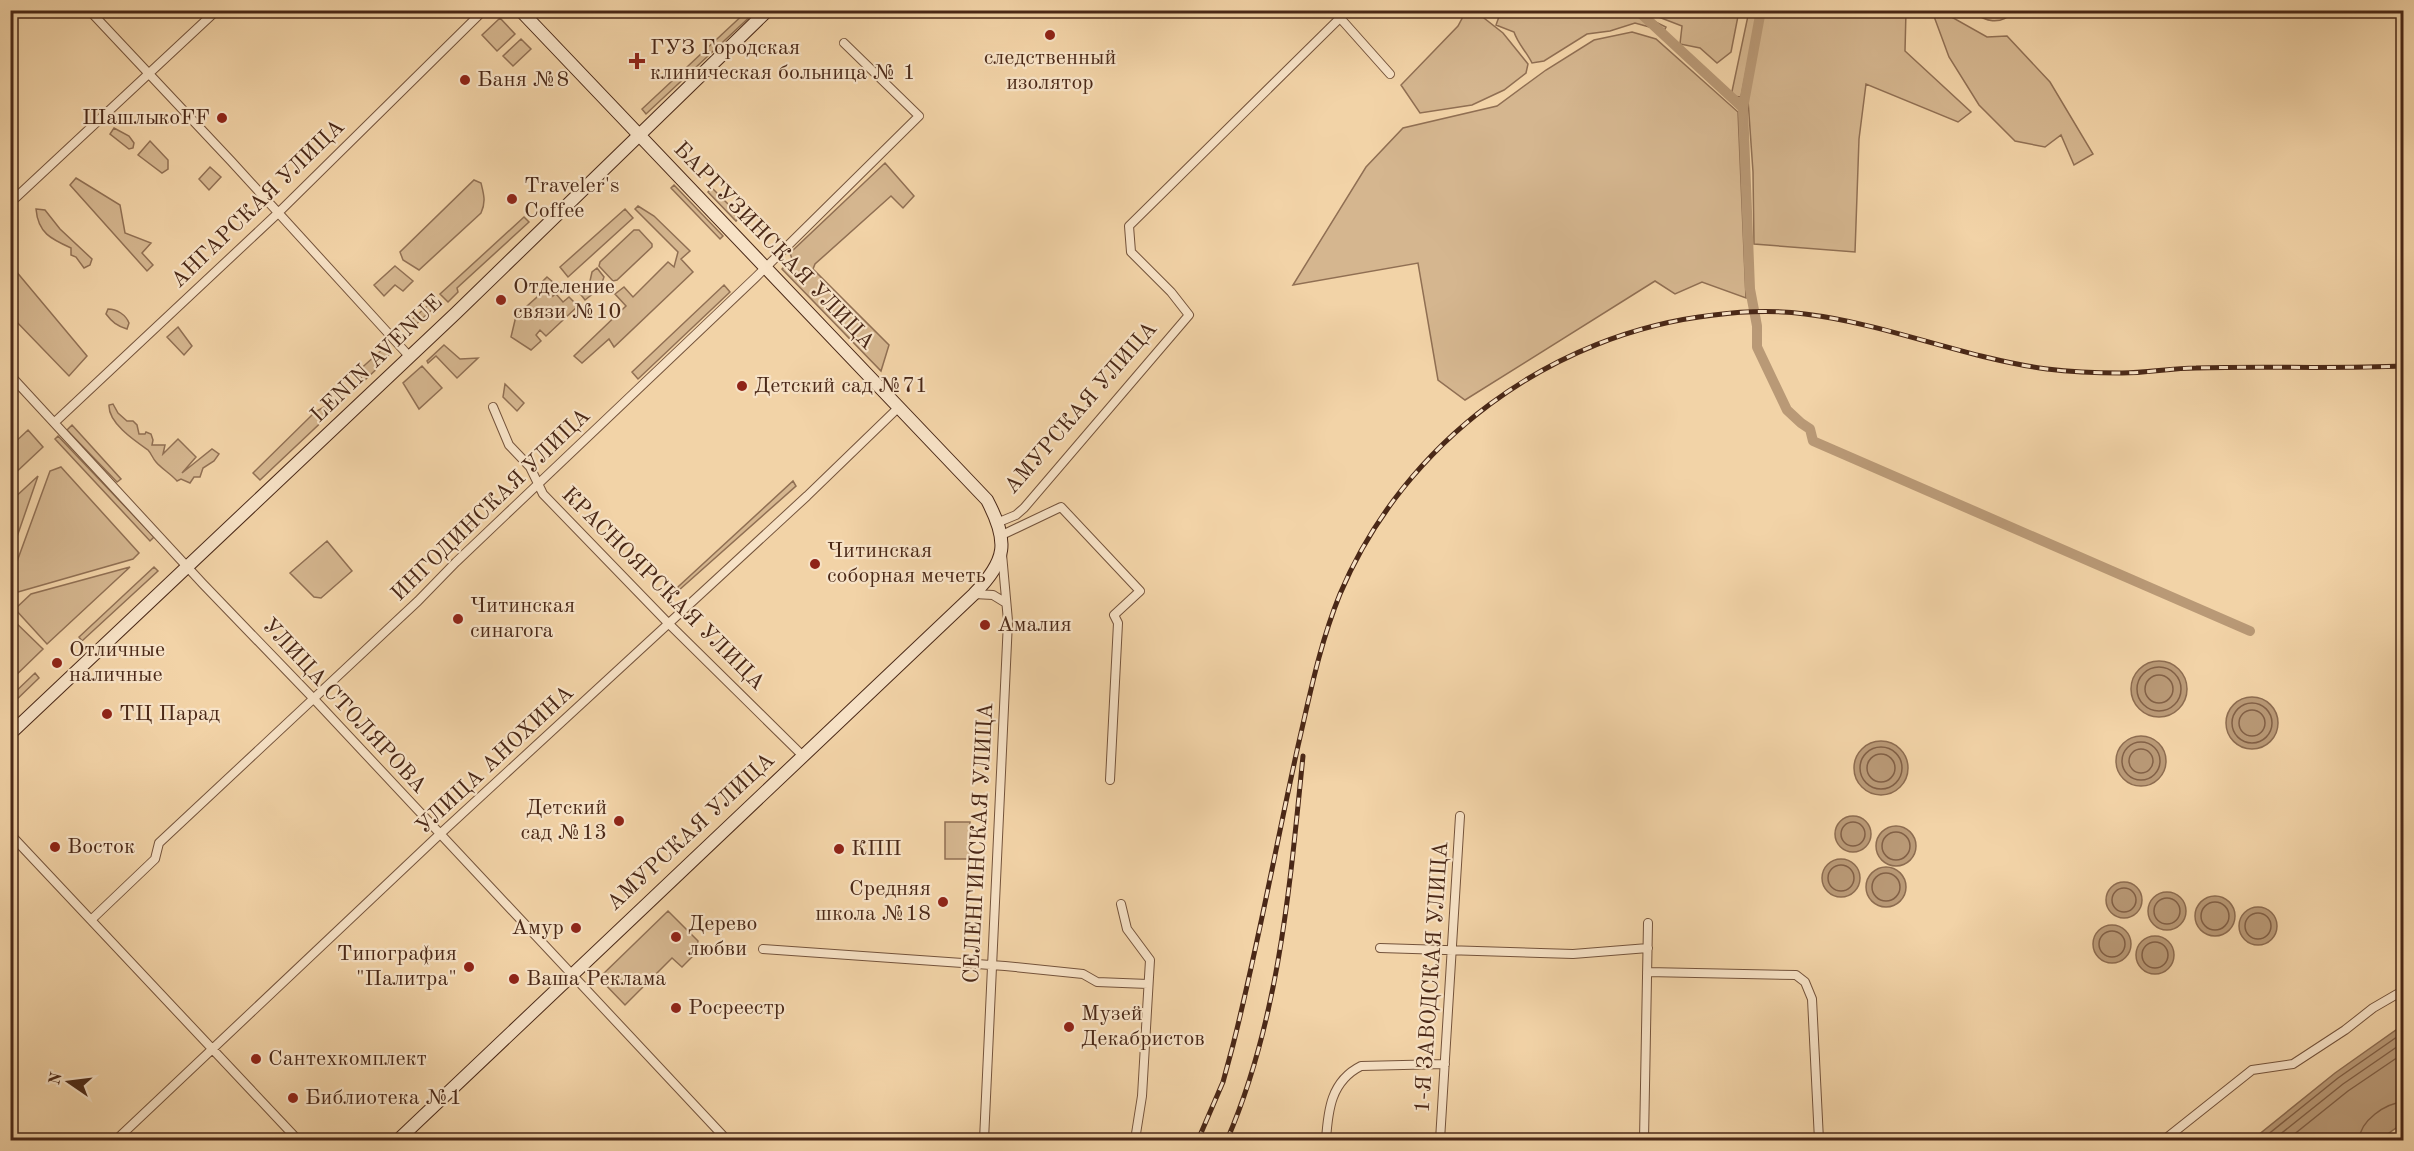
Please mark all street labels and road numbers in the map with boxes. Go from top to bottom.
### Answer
street label: АНГАРСКАЯ УЛИЦА [167,116,349,292]
street label: БАРГУЗИНСКАЯ УЛИЦА [669,138,879,354]
street label: LENIN AVENUE [307,291,447,427]
street label: АМУРСКАЯ УЛИЦА [1000,318,1162,498]
street label: ИНГОДИНСКАЯ УЛИЦА [387,404,595,606]
street label: КРАСНОЯРСКАЯ УЛИЦА [557,483,769,695]
street label: УЛИЦА СТОЛЯРОВА [257,614,431,798]
street label: УЛИЦА АНОХИНА [412,682,578,838]
street label: СЕЛЕНГИНСКАЯ УЛИЦА [961,702,997,984]
street label: АМУРСКАЯ УЛИЦА [603,749,779,915]
street label: 1-Я ЗАВОДСКАЯ УЛИЦА [1412,840,1452,1114]

